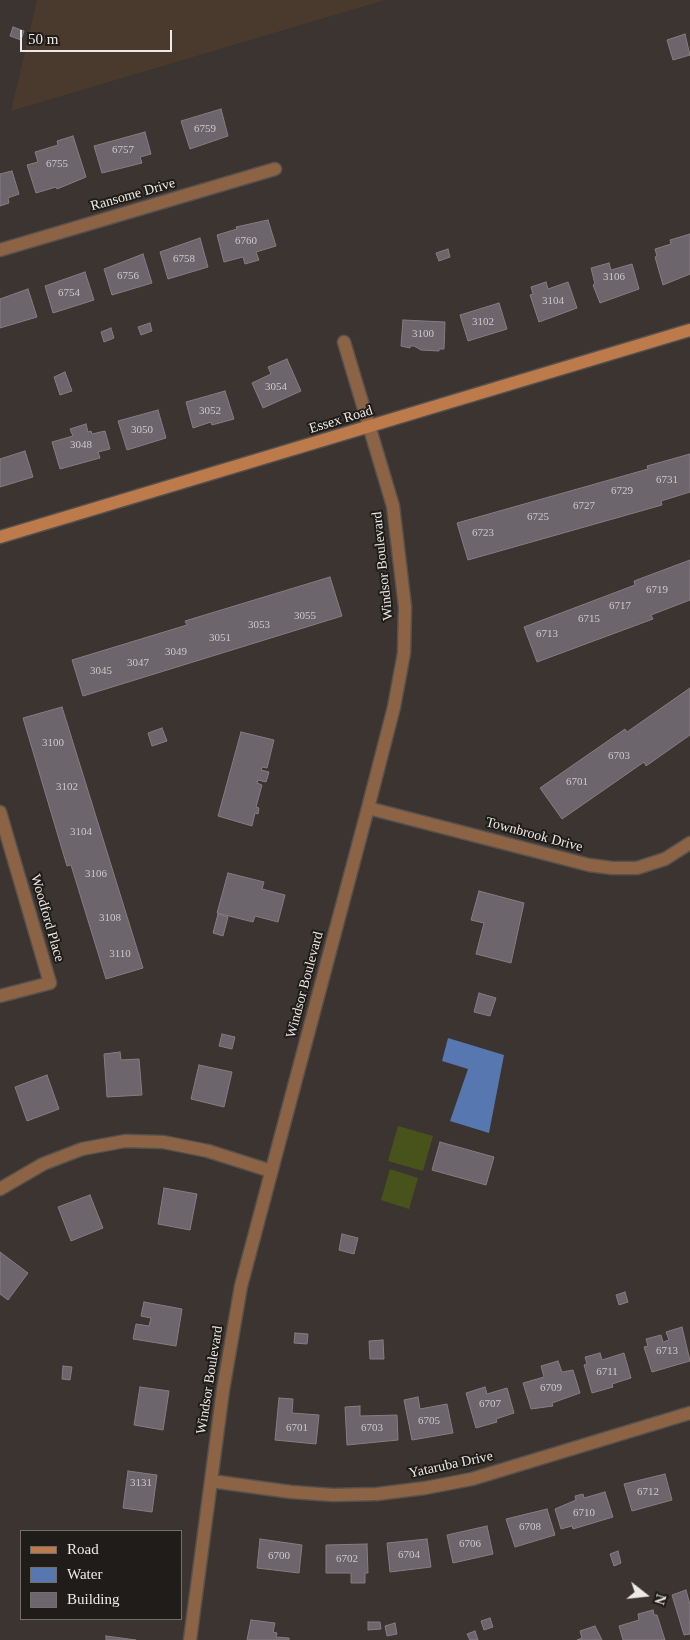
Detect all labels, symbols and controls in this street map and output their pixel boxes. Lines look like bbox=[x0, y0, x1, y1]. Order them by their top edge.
scale bar bbox=[22, 20, 175, 52]
text: 50 m bbox=[28, 31, 58, 47]
house number: 6759 bbox=[194, 122, 216, 136]
house number: 6757 bbox=[112, 143, 134, 157]
house number: 6755 bbox=[46, 157, 68, 171]
street label: Ransome Drive bbox=[89, 175, 177, 215]
house number: 6760 bbox=[235, 234, 257, 248]
house number: 6758 bbox=[173, 252, 195, 266]
house number: 6756 bbox=[117, 269, 139, 283]
house number: 3106 bbox=[603, 270, 625, 284]
house number: 6754 bbox=[58, 286, 80, 300]
house number: 3104 bbox=[542, 294, 564, 308]
house number: 3102 bbox=[472, 315, 494, 329]
house number: 3100 bbox=[412, 327, 434, 341]
house number: 3054 bbox=[265, 380, 287, 394]
street label: Essex Road bbox=[307, 402, 375, 438]
house number: 3052 bbox=[199, 404, 221, 418]
house number: 3050 bbox=[131, 423, 153, 437]
house number: 3048 bbox=[70, 438, 92, 452]
house number: 6731 bbox=[656, 473, 678, 487]
house number: 6729 bbox=[611, 484, 633, 498]
house number: 6727 bbox=[573, 499, 595, 513]
house number: 6725 bbox=[527, 510, 549, 524]
street label: Windsor Boulevard bbox=[369, 511, 397, 621]
house number: 6723 bbox=[472, 526, 494, 540]
house number: 6719 bbox=[646, 583, 668, 597]
house number: 6717 bbox=[609, 599, 631, 613]
house number: 3055 bbox=[294, 609, 316, 623]
house number: 6715 bbox=[578, 612, 600, 626]
house number: 3053 bbox=[248, 618, 270, 632]
house number: 6713 bbox=[536, 627, 558, 641]
house number: 3051 bbox=[209, 631, 231, 645]
house number: 3049 bbox=[165, 645, 187, 659]
house number: 3047 bbox=[127, 656, 149, 670]
house number: 3045 bbox=[90, 664, 112, 678]
house number: 3100 bbox=[42, 736, 64, 750]
house number: 6703 bbox=[608, 749, 630, 763]
house number: 6701 bbox=[566, 775, 588, 789]
house number: 3102 bbox=[56, 780, 78, 794]
street label: Townbrook Drive bbox=[484, 814, 584, 856]
house number: 3104 bbox=[70, 825, 92, 839]
house number: 3106 bbox=[85, 867, 107, 881]
street label: Woodford Place bbox=[26, 872, 68, 964]
house number: 3108 bbox=[99, 911, 121, 925]
street label: Windsor Boulevard bbox=[283, 930, 327, 1040]
house number: 3110 bbox=[109, 947, 131, 961]
street label: Windsor Boulevard bbox=[193, 1325, 227, 1435]
house number: 6713 bbox=[656, 1344, 678, 1358]
house number: 6711 bbox=[596, 1365, 618, 1379]
house number: 6709 bbox=[540, 1381, 562, 1395]
house number: 6707 bbox=[479, 1397, 501, 1411]
house number: 6705 bbox=[418, 1414, 440, 1428]
house number: 6701 bbox=[286, 1421, 308, 1435]
house number: 6703 bbox=[361, 1421, 383, 1435]
street label: Yataruba Drive bbox=[408, 1448, 494, 1482]
house number: 3131 bbox=[130, 1476, 152, 1490]
house number: 6712 bbox=[637, 1485, 659, 1499]
house number: 6710 bbox=[573, 1506, 595, 1520]
house number: 6708 bbox=[519, 1520, 541, 1534]
legend bbox=[20, 1530, 182, 1620]
house number: 6706 bbox=[459, 1537, 481, 1551]
text: Road bbox=[67, 1541, 99, 1557]
house number: 6704 bbox=[398, 1548, 420, 1562]
house number: 6700 bbox=[268, 1549, 290, 1563]
house number: 6702 bbox=[336, 1552, 358, 1566]
text: Water bbox=[67, 1566, 102, 1582]
north arrow bbox=[620, 1570, 670, 1620]
text: Building bbox=[67, 1591, 120, 1607]
text: N bbox=[651, 1592, 669, 1606]

